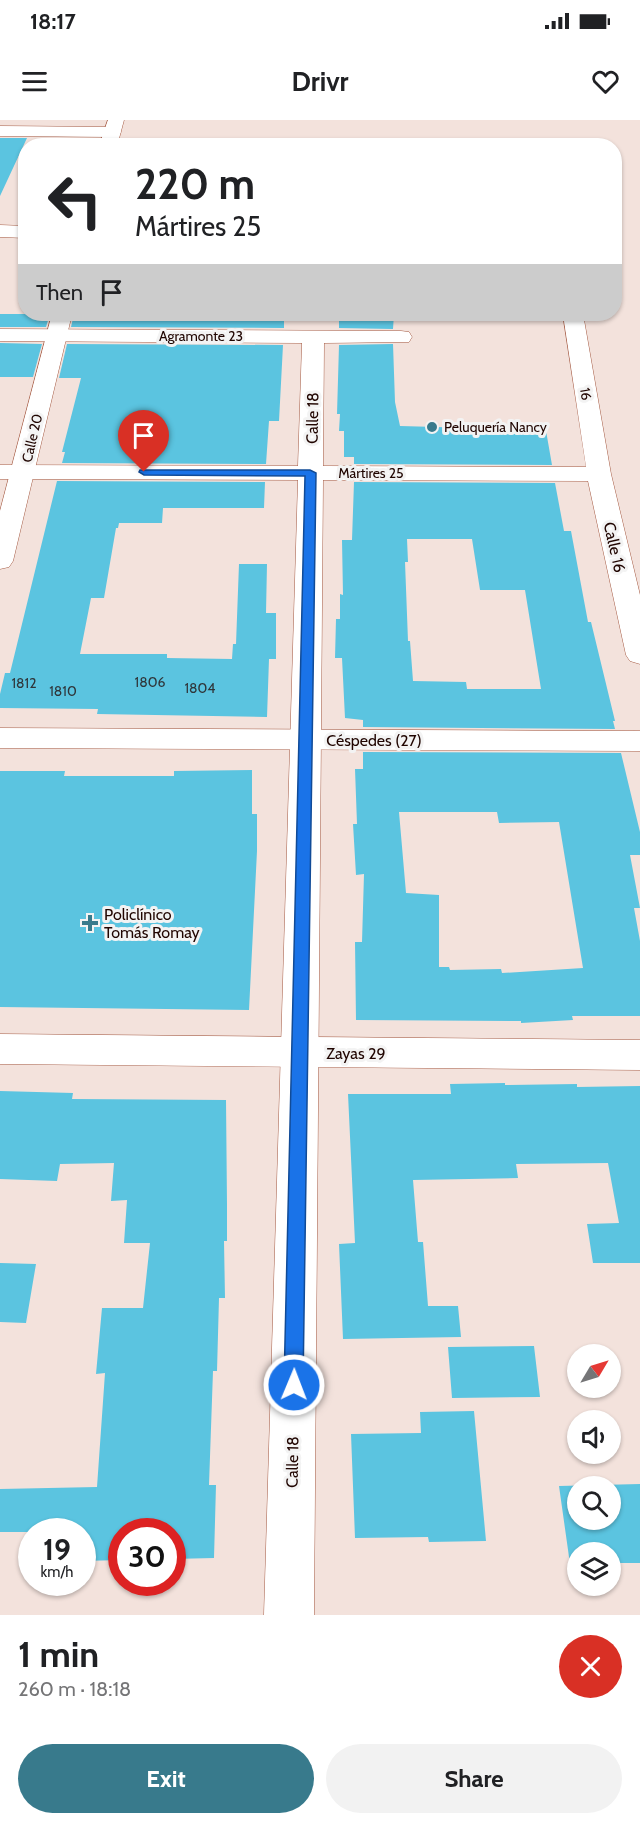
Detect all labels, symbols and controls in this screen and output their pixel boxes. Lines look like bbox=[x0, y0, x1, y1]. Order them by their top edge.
text: 18:17 bbox=[30, 8, 76, 35]
icon: menu bbox=[18, 65, 51, 98]
text: Drivr bbox=[292, 65, 348, 98]
icon: heart bbox=[589, 65, 622, 98]
text: 220 m bbox=[135, 158, 255, 210]
icon: left bbox=[36, 162, 114, 240]
text: Mártires 25 bbox=[135, 210, 261, 243]
icon: arrive bbox=[95, 276, 128, 309]
text: Then bbox=[36, 279, 83, 306]
street label: Agramonte 23 bbox=[159, 327, 243, 345]
street label: 16 bbox=[576, 386, 596, 402]
street label: Calle 18 bbox=[303, 392, 322, 444]
pin bbox=[118, 410, 169, 472]
street label: Calle 20 bbox=[18, 412, 46, 464]
place label: Peluquería Nancy bbox=[444, 418, 547, 436]
icon: arrive bbox=[127, 419, 160, 452]
marker: Peluquería Nancy bbox=[425, 420, 439, 434]
street label: Mártires 25 bbox=[338, 464, 404, 482]
street label: Calle 16 bbox=[600, 520, 630, 574]
house number: 1806 bbox=[135, 673, 165, 691]
house number: 1812 bbox=[12, 674, 36, 692]
house number: 1804 bbox=[185, 679, 215, 697]
house number: 1810 bbox=[49, 682, 77, 700]
street label: Céspedes (27) bbox=[326, 731, 422, 750]
place label: Policlínico Tomás Romay bbox=[104, 905, 200, 942]
marker: Policlínico Tomás Romay bbox=[81, 914, 99, 932]
street label: Zayas 29 bbox=[326, 1044, 386, 1063]
north arrow bbox=[567, 1344, 621, 1398]
map controls bbox=[567, 1344, 621, 1596]
position arrow bbox=[262, 1353, 326, 1417]
button: sound bbox=[567, 1410, 621, 1464]
street label: Calle 18 bbox=[283, 1436, 302, 1488]
button: search bbox=[567, 1476, 621, 1530]
speed limit sign: 30 bbox=[108, 1518, 186, 1596]
text: 19 bbox=[43, 1531, 71, 1568]
button: layers bbox=[567, 1542, 621, 1596]
text: km/h bbox=[41, 1563, 73, 1581]
text: 1 min bbox=[18, 1632, 99, 1676]
button: close bbox=[559, 1635, 622, 1698]
text: 260 m · 18:18 bbox=[18, 1677, 131, 1701]
button: Exit bbox=[18, 1744, 314, 1813]
button: Share bbox=[326, 1744, 622, 1813]

